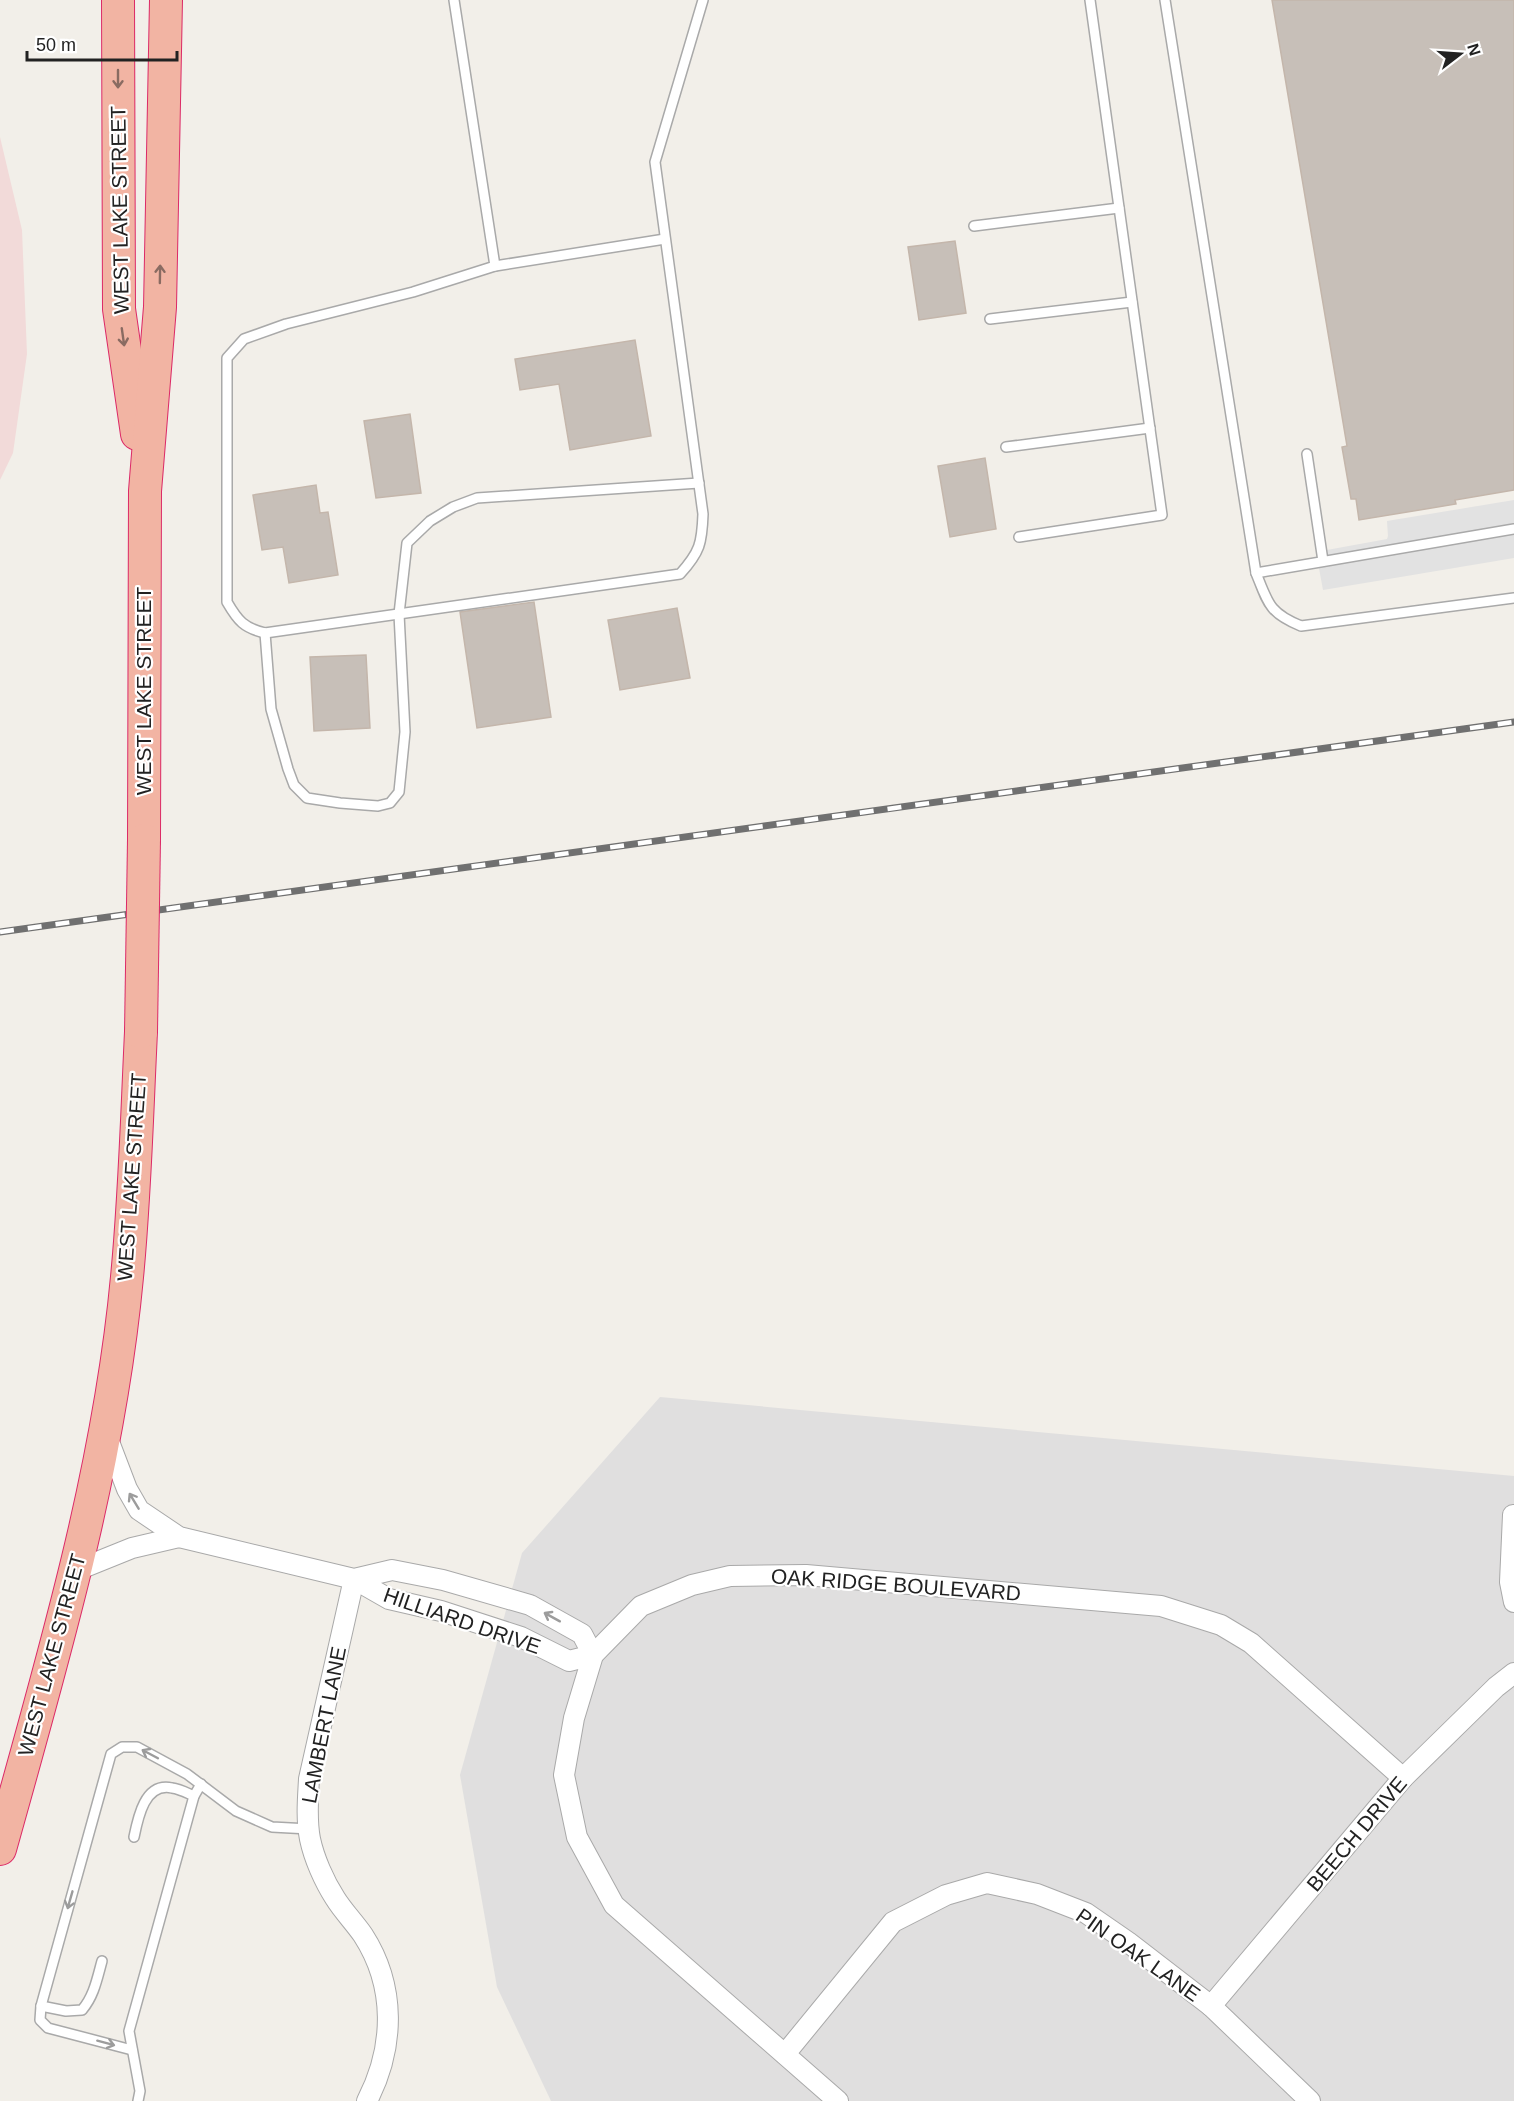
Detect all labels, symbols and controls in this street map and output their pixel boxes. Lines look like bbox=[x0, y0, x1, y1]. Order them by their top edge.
scale bar bbox=[27, 24, 177, 62]
north arrow bbox=[1430, 24, 1490, 84]
text: 50 m bbox=[36, 35, 76, 55]
text: N bbox=[1464, 42, 1484, 58]
one-way arrow bbox=[112, 69, 124, 89]
street label: WEST LAKE STREET bbox=[106, 105, 133, 314]
one-way arrow bbox=[155, 265, 166, 285]
one-way arrow bbox=[117, 327, 128, 347]
street label: WEST LAKE STREET bbox=[132, 587, 155, 795]
street label: WEST LAKE STREET bbox=[113, 1072, 150, 1282]
one-way arrow bbox=[128, 1493, 140, 1510]
street label: WEST LAKE STREET bbox=[13, 1551, 90, 1759]
street label: OAK RIDGE BOULEVARD bbox=[770, 1564, 1022, 1605]
street label: HILLIARD DRIVE bbox=[381, 1583, 544, 1658]
one-way arrow bbox=[543, 1611, 561, 1622]
street label: LAMBERT LANE bbox=[297, 1645, 350, 1805]
one-way arrow bbox=[142, 1748, 160, 1759]
street label: BEECH DRIVE bbox=[1302, 1772, 1411, 1896]
one-way arrow bbox=[64, 1891, 76, 1910]
street label: PIN OAK LANE bbox=[1072, 1903, 1205, 2006]
one-way arrow bbox=[96, 2038, 115, 2050]

